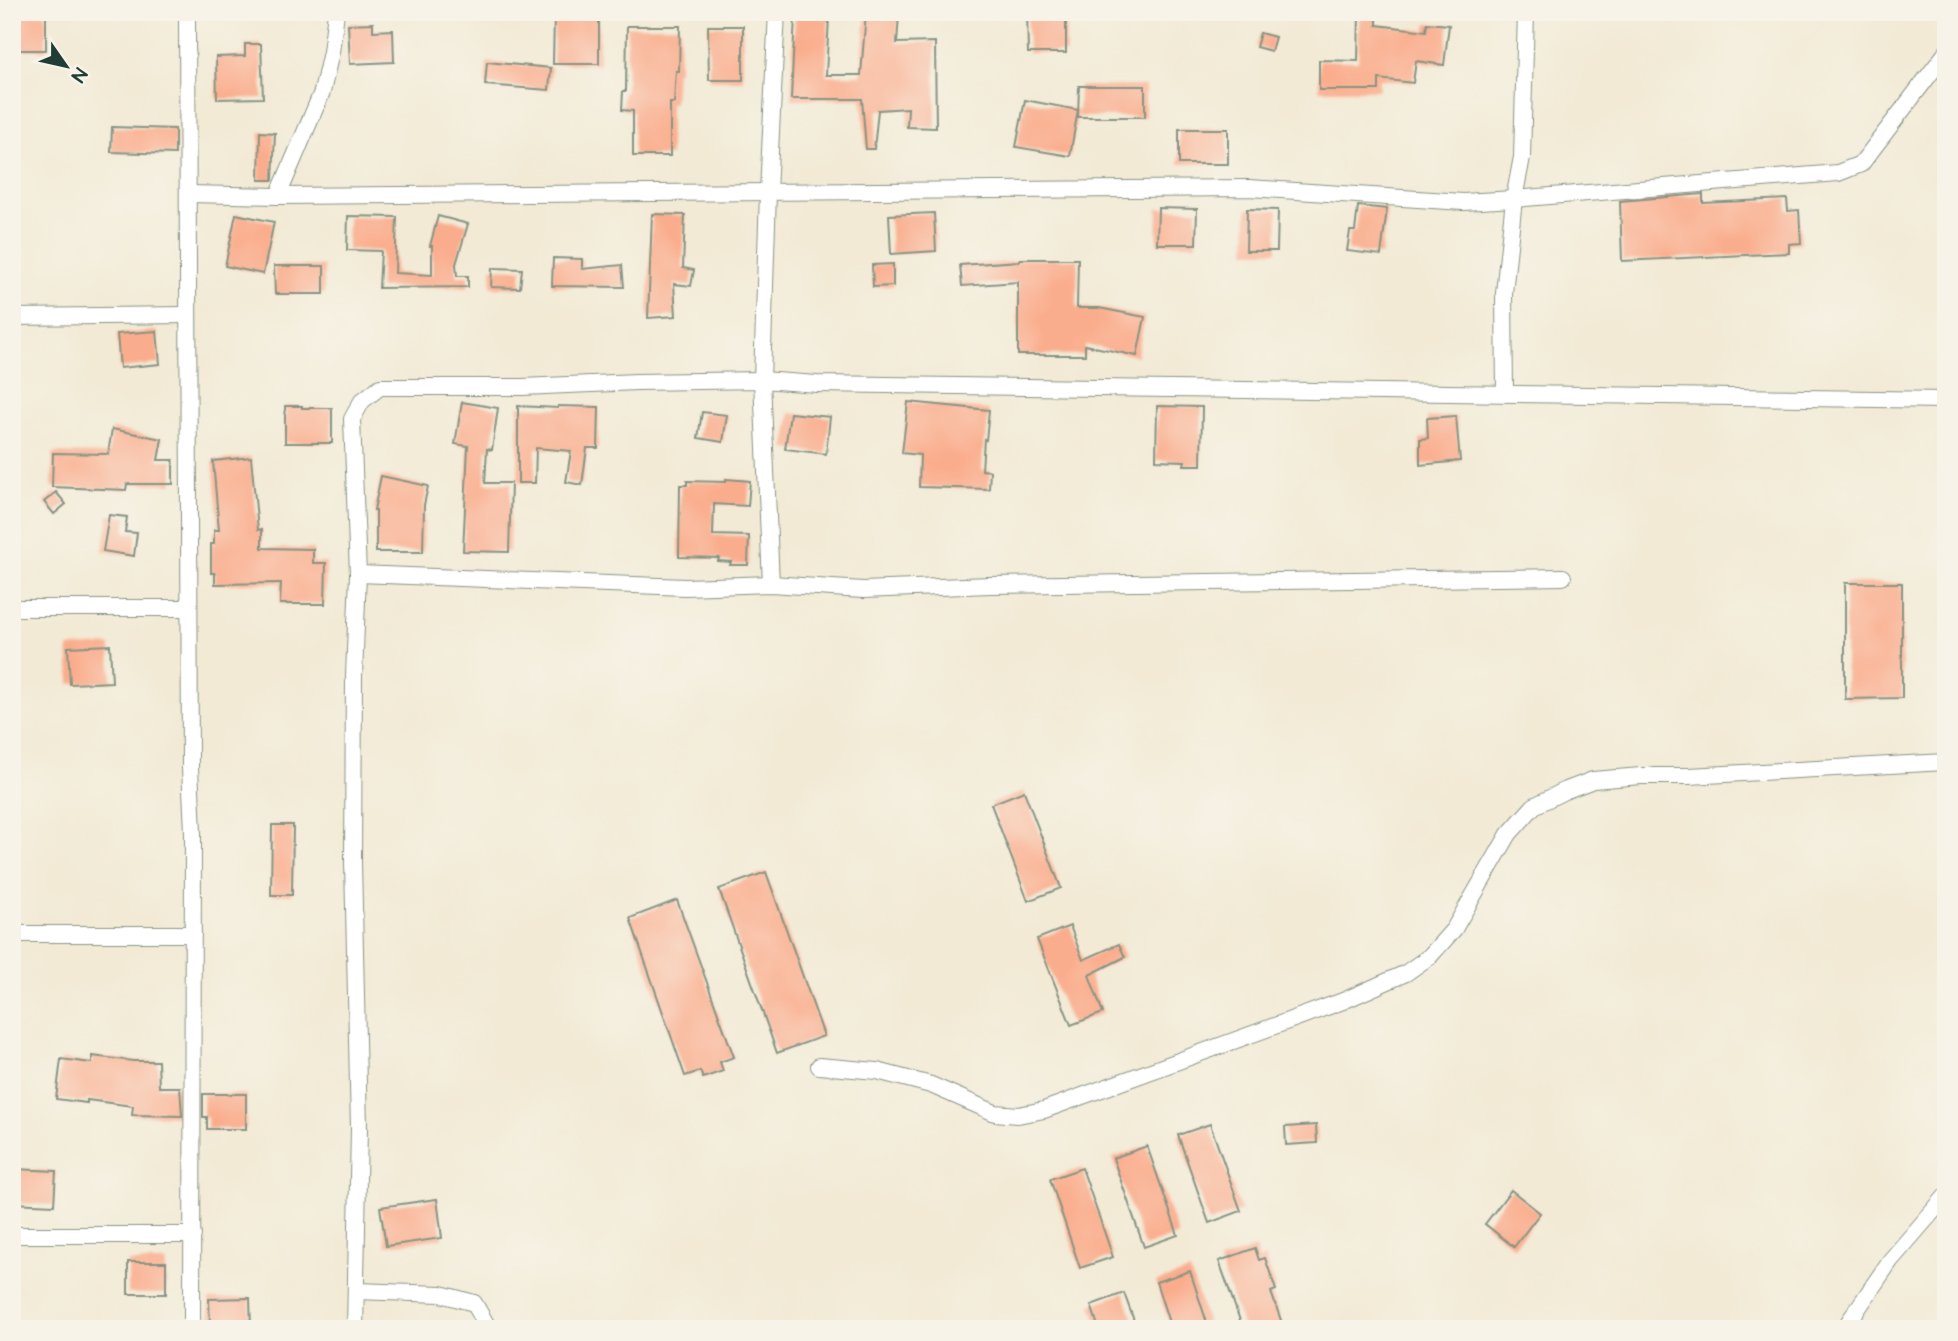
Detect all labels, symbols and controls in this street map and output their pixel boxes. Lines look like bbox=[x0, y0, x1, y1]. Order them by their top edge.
north arrow bbox=[32, 32, 102, 102]
text: N bbox=[64, 62, 93, 87]

